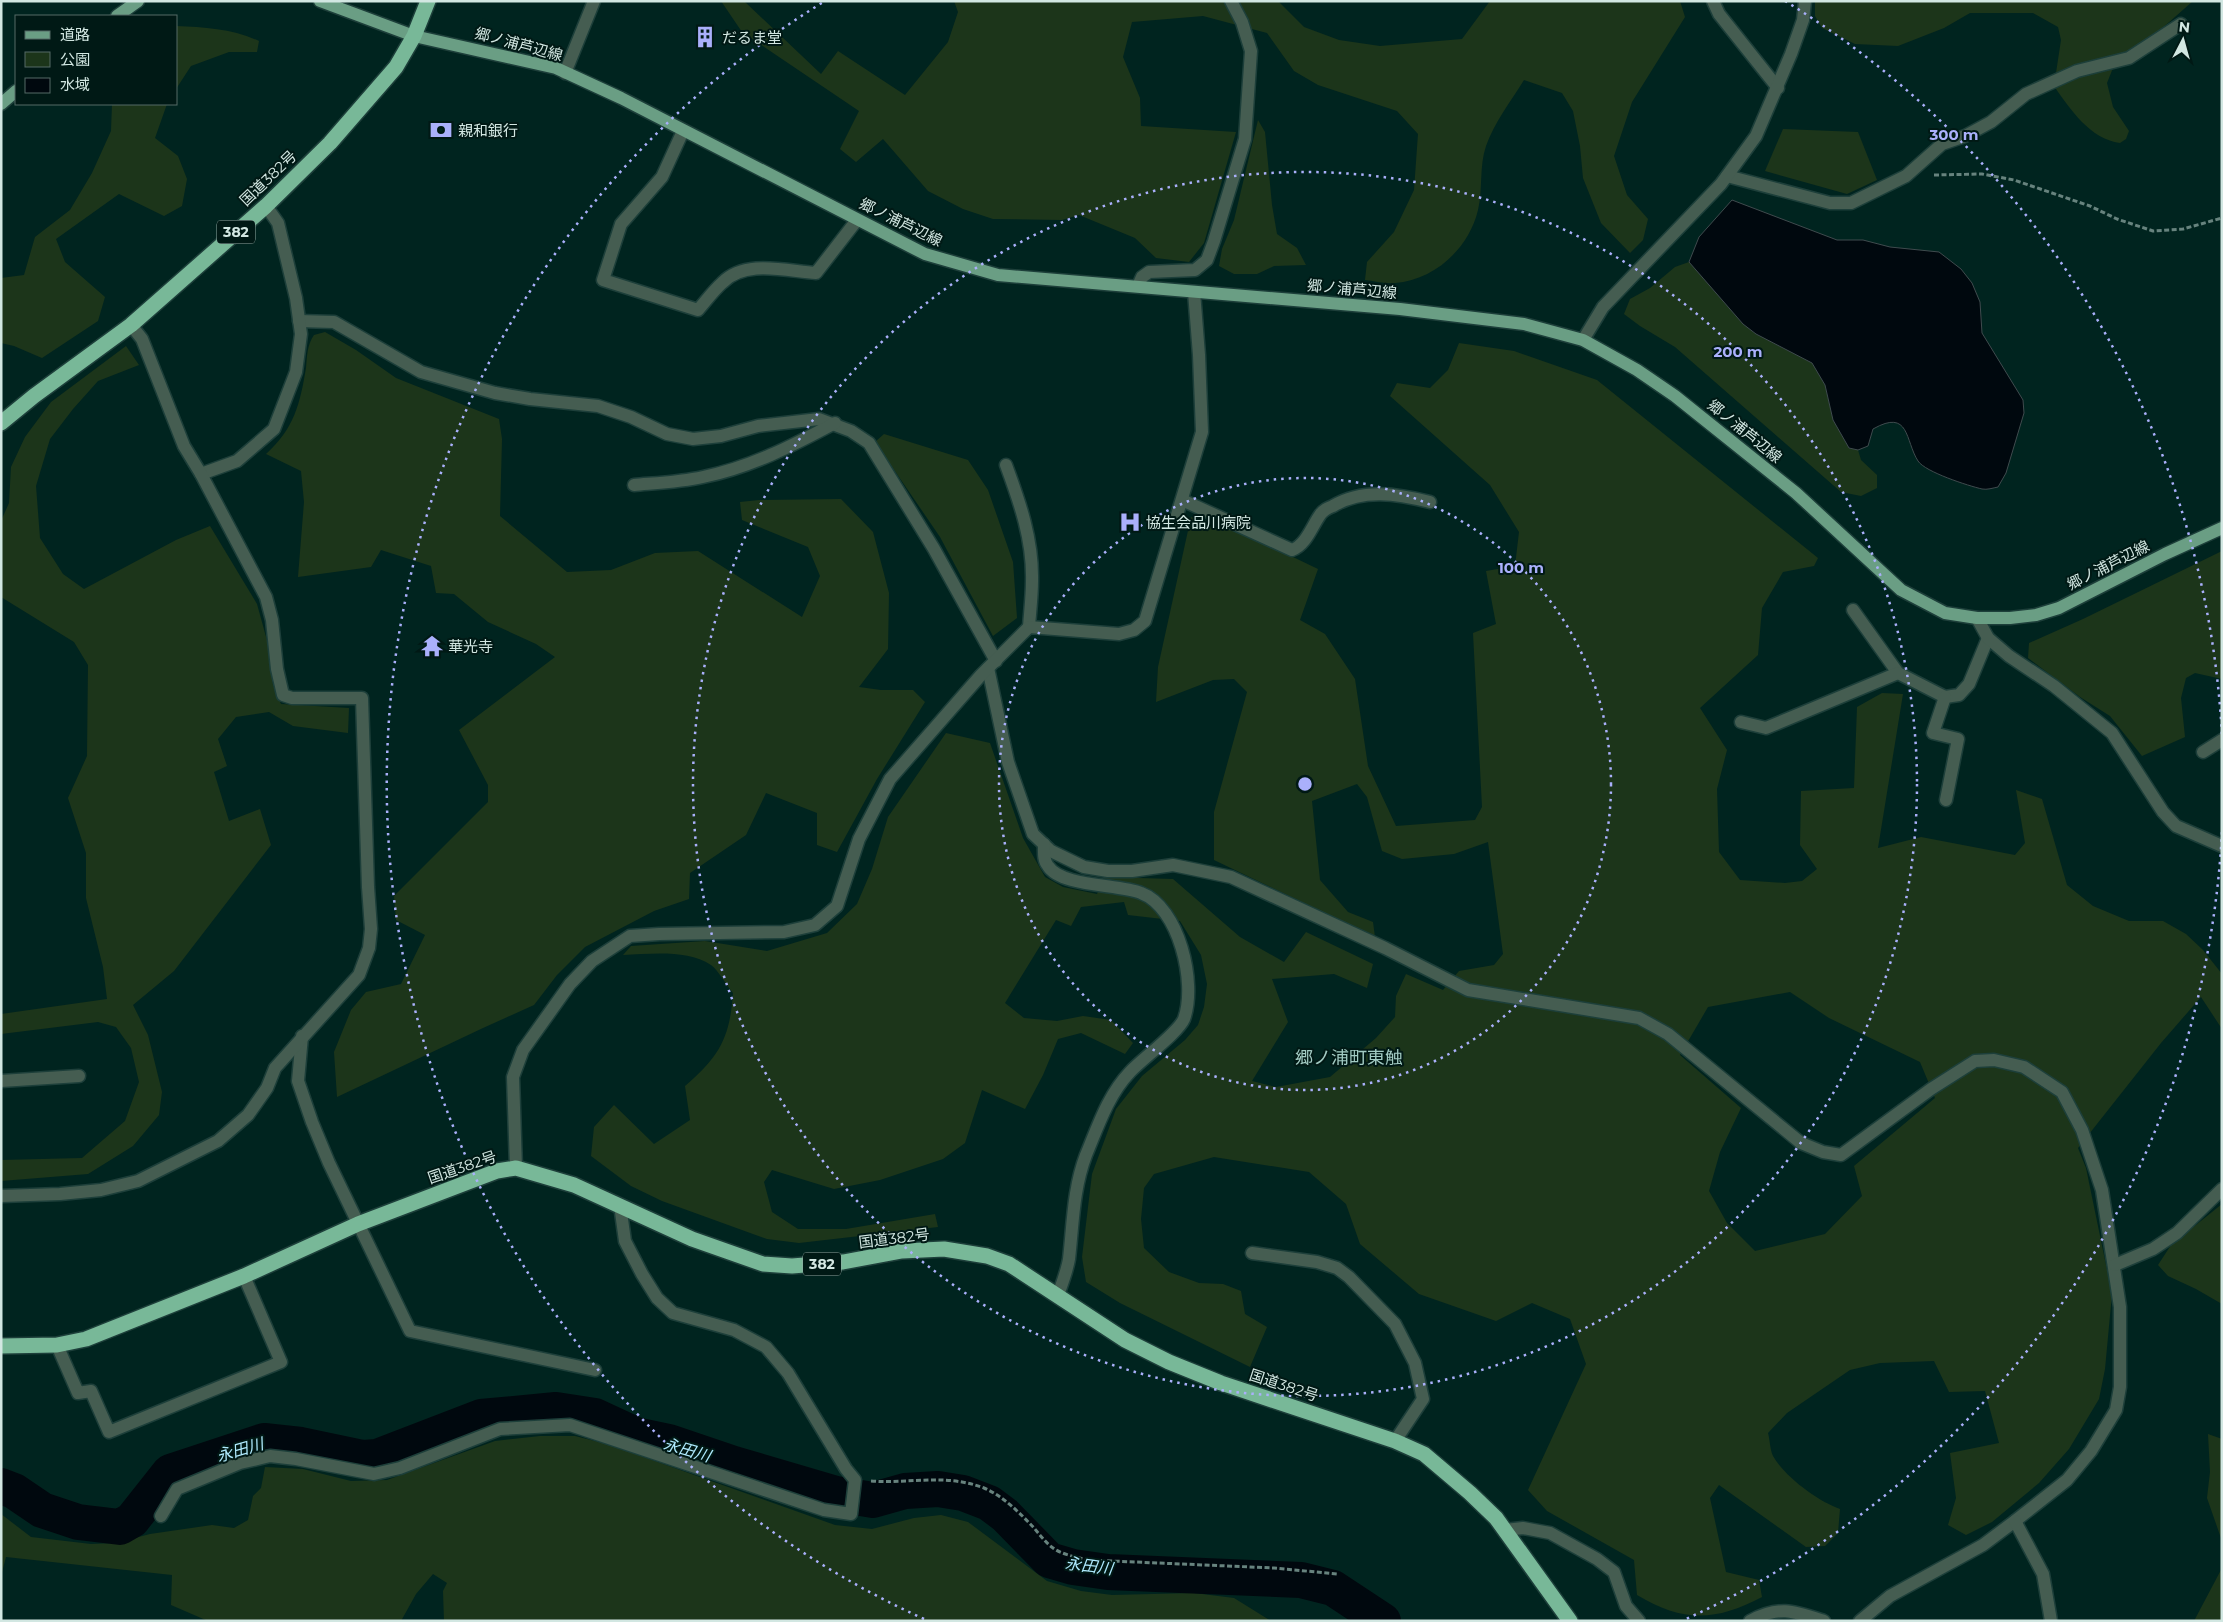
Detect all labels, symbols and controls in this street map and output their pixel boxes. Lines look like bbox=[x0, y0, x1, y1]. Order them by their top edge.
legend bbox=[15, 15, 178, 105]
north arrow bbox=[2158, 15, 2208, 65]
text: N bbox=[2178, 18, 2191, 37]
street label: 郷ノ浦芦辺線 bbox=[473, 23, 565, 65]
building icon: だるま堂 bbox=[692, 24, 718, 50]
text: 道路 bbox=[60, 25, 90, 44]
place label: だるま堂 bbox=[722, 28, 782, 47]
text: 公園 bbox=[60, 50, 90, 69]
text: 水域 bbox=[60, 75, 90, 94]
bank icon: 親和銀行 bbox=[428, 117, 454, 143]
place label: 親和銀行 bbox=[458, 121, 518, 140]
text: 300 m bbox=[1928, 125, 1979, 144]
street label: 国道382号 bbox=[236, 146, 300, 210]
street label: 郷ノ浦芦辺線 bbox=[856, 194, 946, 250]
road number: 382 bbox=[217, 220, 255, 243]
street label: 郷ノ浦芦辺線 bbox=[1306, 276, 1398, 302]
text: 200 m bbox=[1713, 342, 1763, 361]
street label: 郷ノ浦芦辺線 bbox=[1704, 395, 1786, 467]
hospital icon: 協生会品川病院 bbox=[1117, 509, 1143, 535]
place label: 協生会品川病院 bbox=[1146, 513, 1251, 532]
street label: 郷ノ浦芦辺線 bbox=[2064, 536, 2152, 594]
text: 100 m bbox=[1498, 558, 1544, 577]
temple icon: 華光寺 bbox=[419, 633, 445, 659]
place label: 華光寺 bbox=[448, 637, 493, 656]
centre of rings bbox=[1296, 775, 1314, 793]
district label: 郷ノ浦町東触 bbox=[1295, 1047, 1403, 1069]
street label: 国道382号 bbox=[425, 1146, 499, 1188]
street label: 国道382号 bbox=[857, 1224, 931, 1252]
road number: 382 bbox=[803, 1252, 841, 1276]
street label: 国道382号 bbox=[1247, 1365, 1321, 1405]
water label: 永田川 bbox=[214, 1434, 268, 1466]
water label: 永田川 bbox=[661, 1434, 715, 1466]
water label: 永田川 bbox=[1064, 1554, 1116, 1579]

